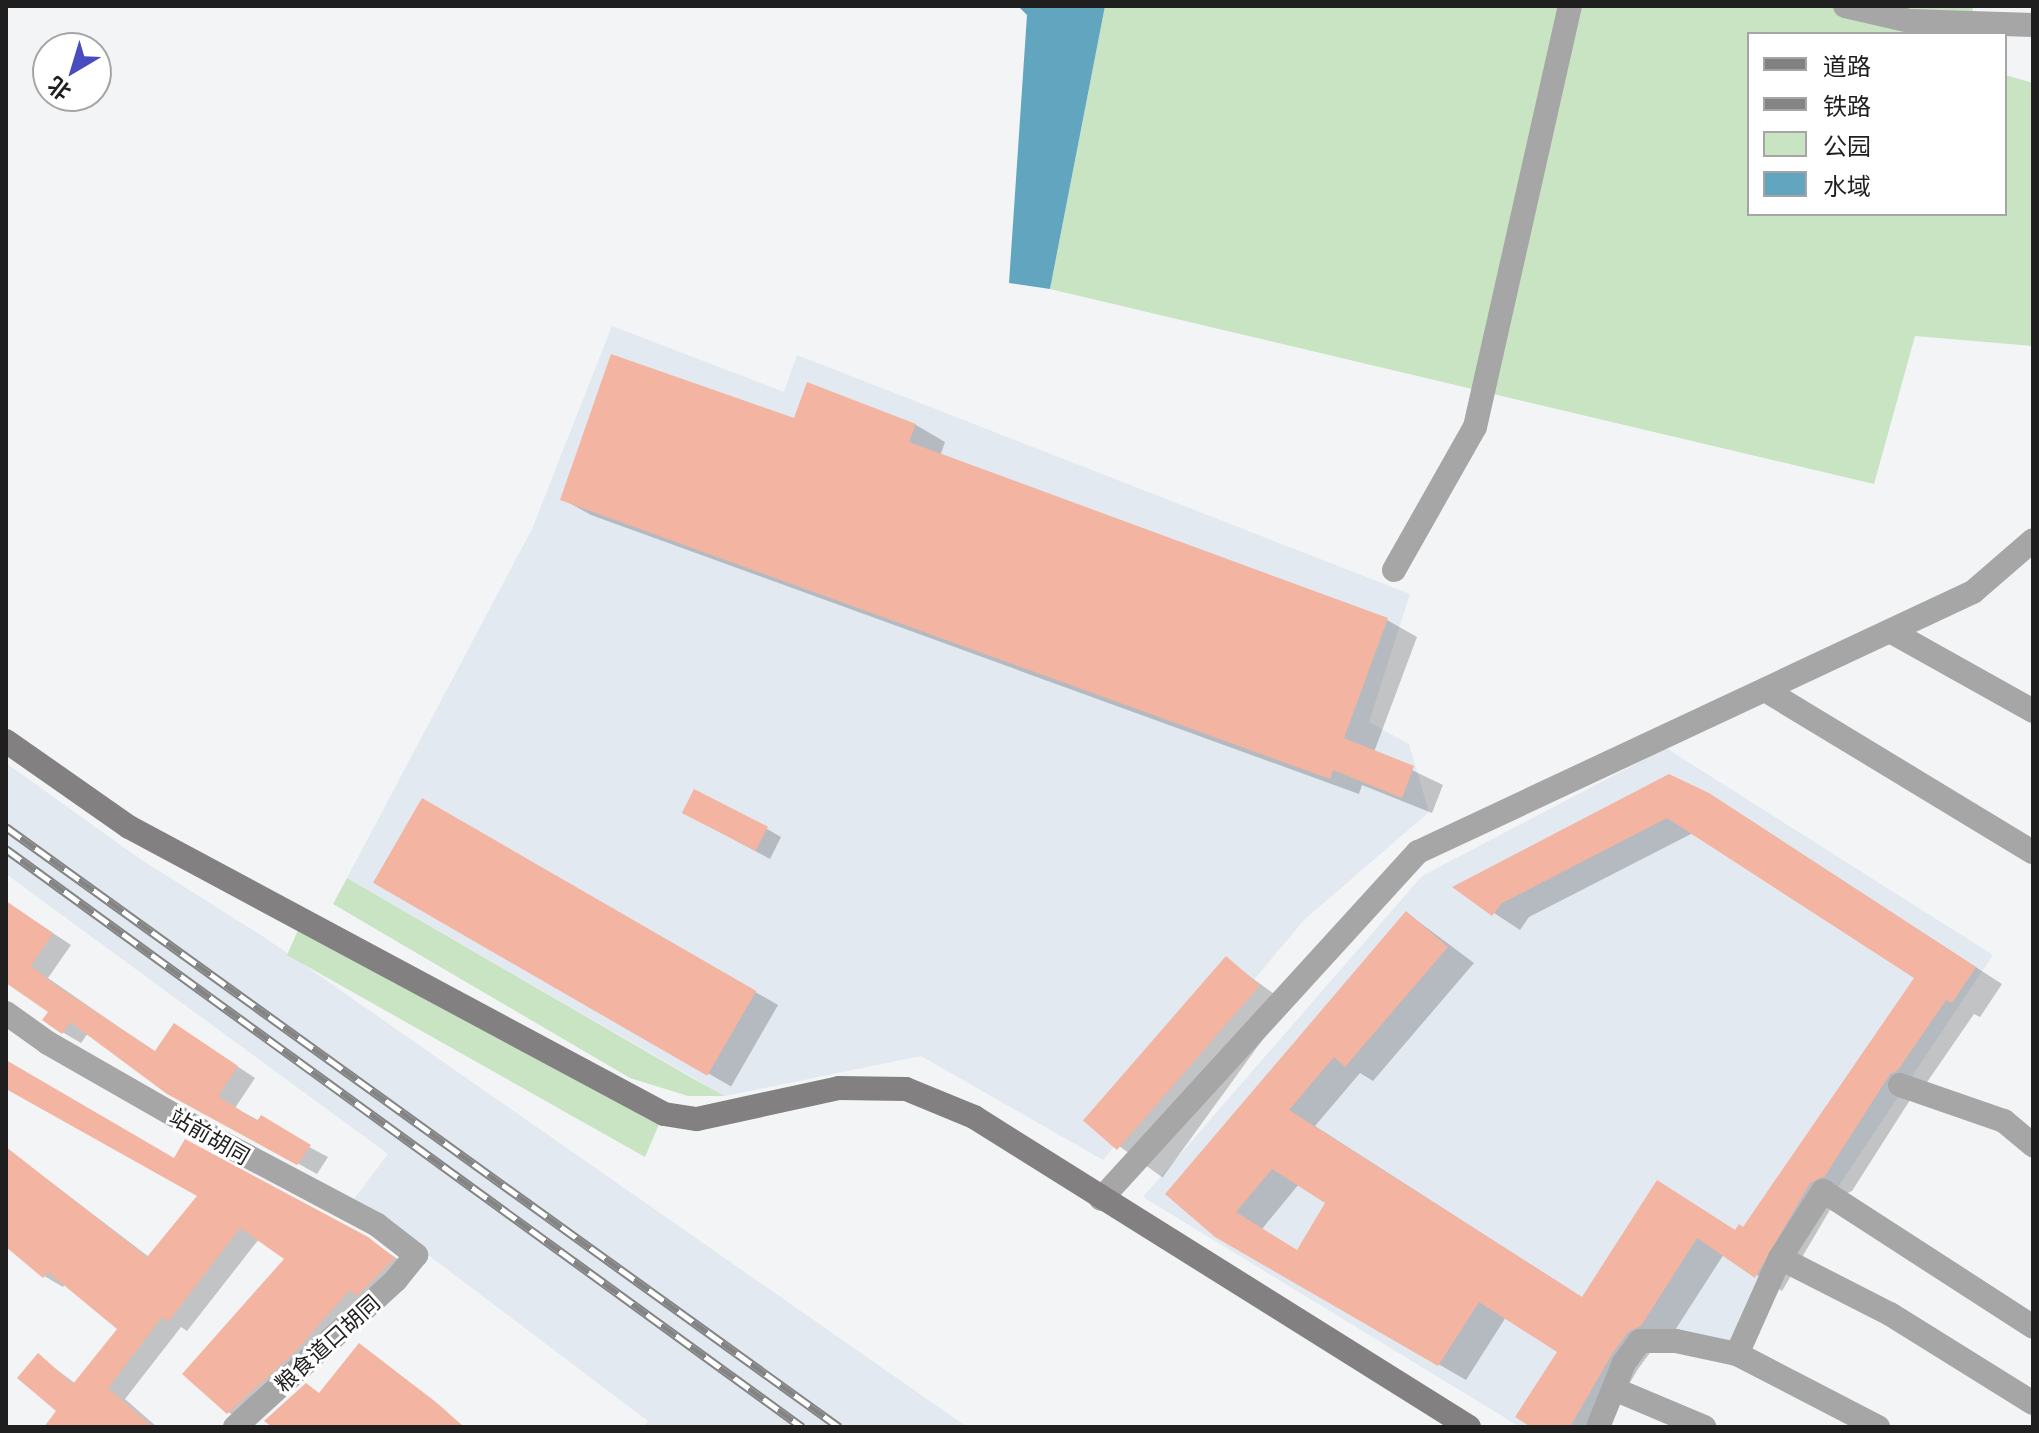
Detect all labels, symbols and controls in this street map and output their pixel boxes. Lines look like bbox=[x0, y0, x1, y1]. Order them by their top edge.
north arrow bbox=[32, 32, 112, 112]
legend bbox=[1747, 32, 2007, 216]
text: 道路 bbox=[1823, 51, 1871, 80]
text: 北 bbox=[42, 72, 75, 106]
text: 铁路 bbox=[1823, 91, 1871, 120]
text: 公园 bbox=[1823, 131, 1871, 160]
text: 水域 bbox=[1823, 171, 1871, 200]
street label: 站前胡同 bbox=[165, 1103, 255, 1169]
street label: 粮食道口胡同 bbox=[269, 1289, 385, 1397]

